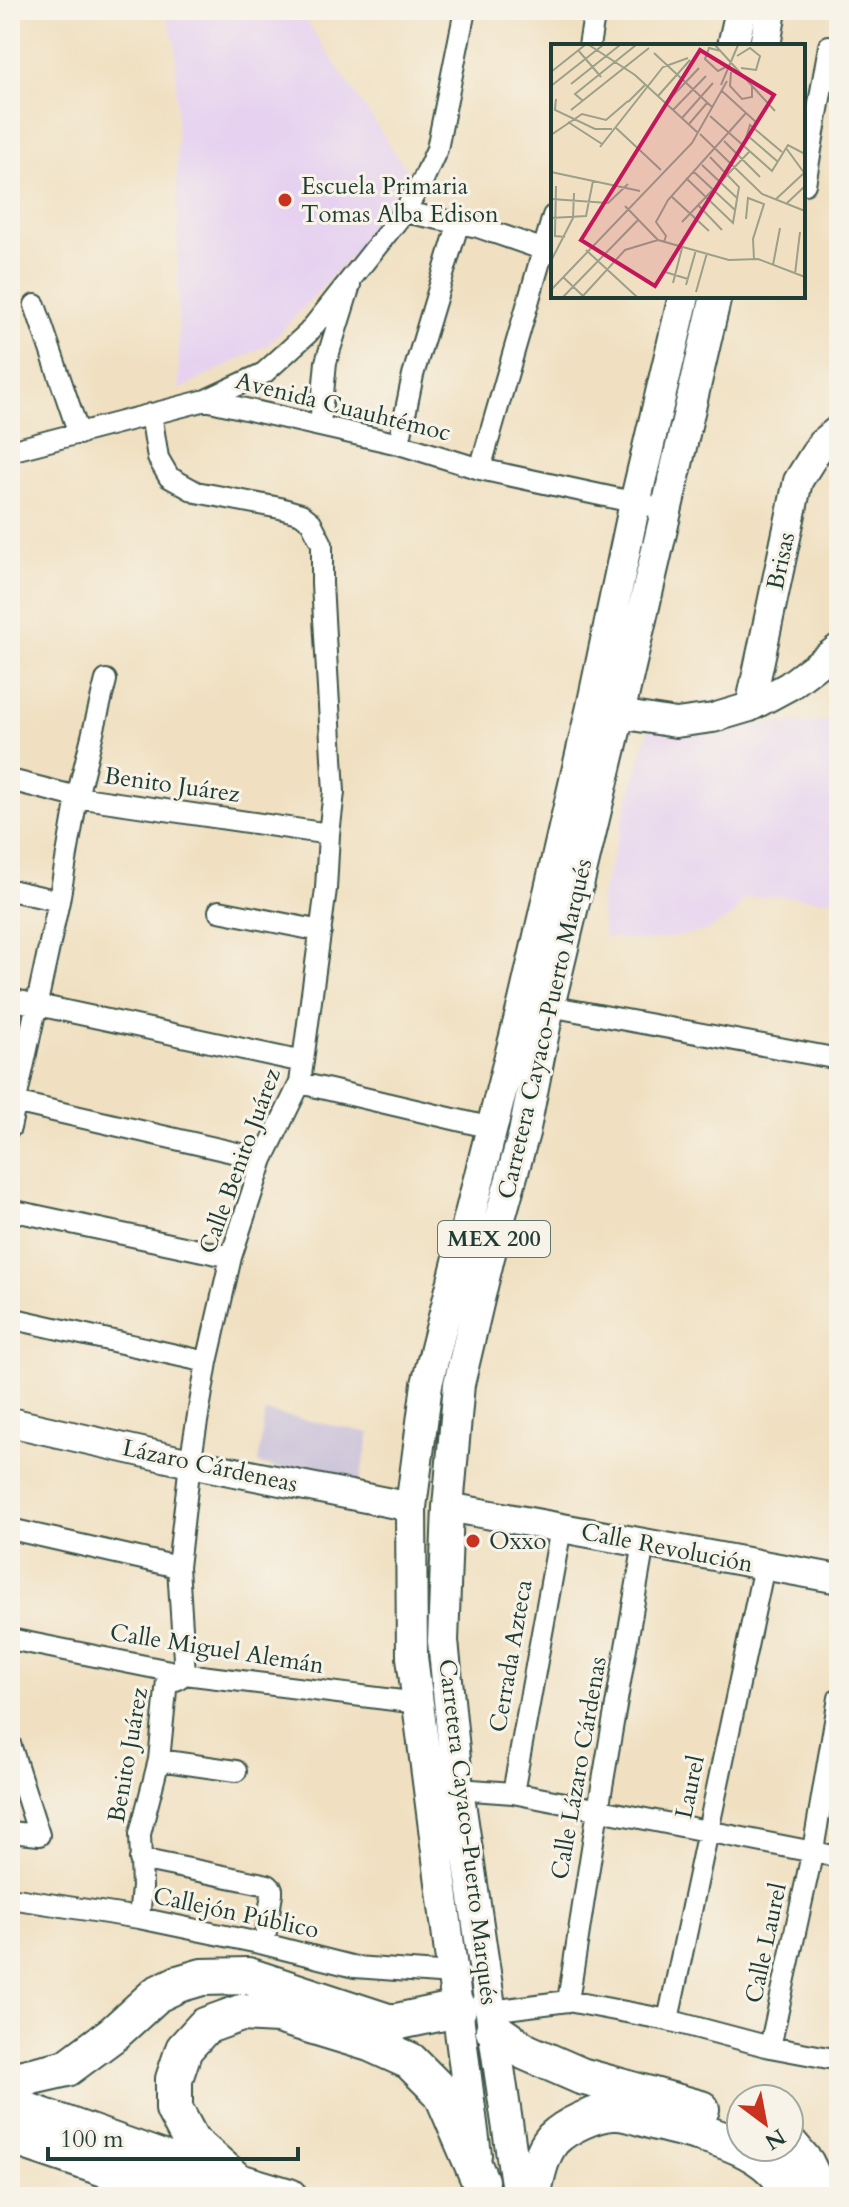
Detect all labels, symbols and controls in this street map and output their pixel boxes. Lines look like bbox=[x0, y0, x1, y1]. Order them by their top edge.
inset map bbox=[551, 44, 805, 298]
place label: Escuela Primaria Tomas Alba Edison bbox=[301, 170, 499, 231]
marker: Escuela Primaria Tomas Alba Edison bbox=[276, 191, 294, 209]
street label: Avenida Cuauhtémoc bbox=[232, 364, 454, 450]
street label: Brisas bbox=[759, 529, 803, 593]
street label: Benito Juárez bbox=[102, 759, 242, 811]
street label: Carretera Cayaco-Puerto Marqués bbox=[490, 856, 600, 1202]
street label: Calle Benito Juárez bbox=[191, 1064, 289, 1258]
road number: MEX 200 bbox=[438, 1221, 550, 1257]
street label: Lázaro Cárdeneas bbox=[119, 1431, 301, 1501]
street label: Calle Revolución bbox=[578, 1515, 756, 1581]
place label: Oxxo bbox=[489, 1525, 547, 1558]
marker: Oxxo bbox=[464, 1532, 482, 1550]
street label: Cerrada Azteca bbox=[481, 1577, 541, 1735]
street label: Calle Miguel Alemán bbox=[108, 1616, 327, 1682]
street label: Calle Lázaro Cárdenas bbox=[543, 1654, 615, 1882]
street label: Carretera Cayaco-Puerto Marqués bbox=[430, 1657, 506, 2007]
street label: Benito Juárez bbox=[100, 1685, 156, 1825]
street label: Laurel bbox=[667, 1752, 713, 1822]
street label: Callejón Público bbox=[150, 1879, 322, 1947]
street label: Calle Laurel bbox=[737, 1880, 795, 2006]
north arrow bbox=[725, 2083, 805, 2163]
scale bar bbox=[48, 2111, 298, 2161]
text: N bbox=[759, 2121, 791, 2157]
text: 100 m bbox=[60, 2123, 124, 2156]

